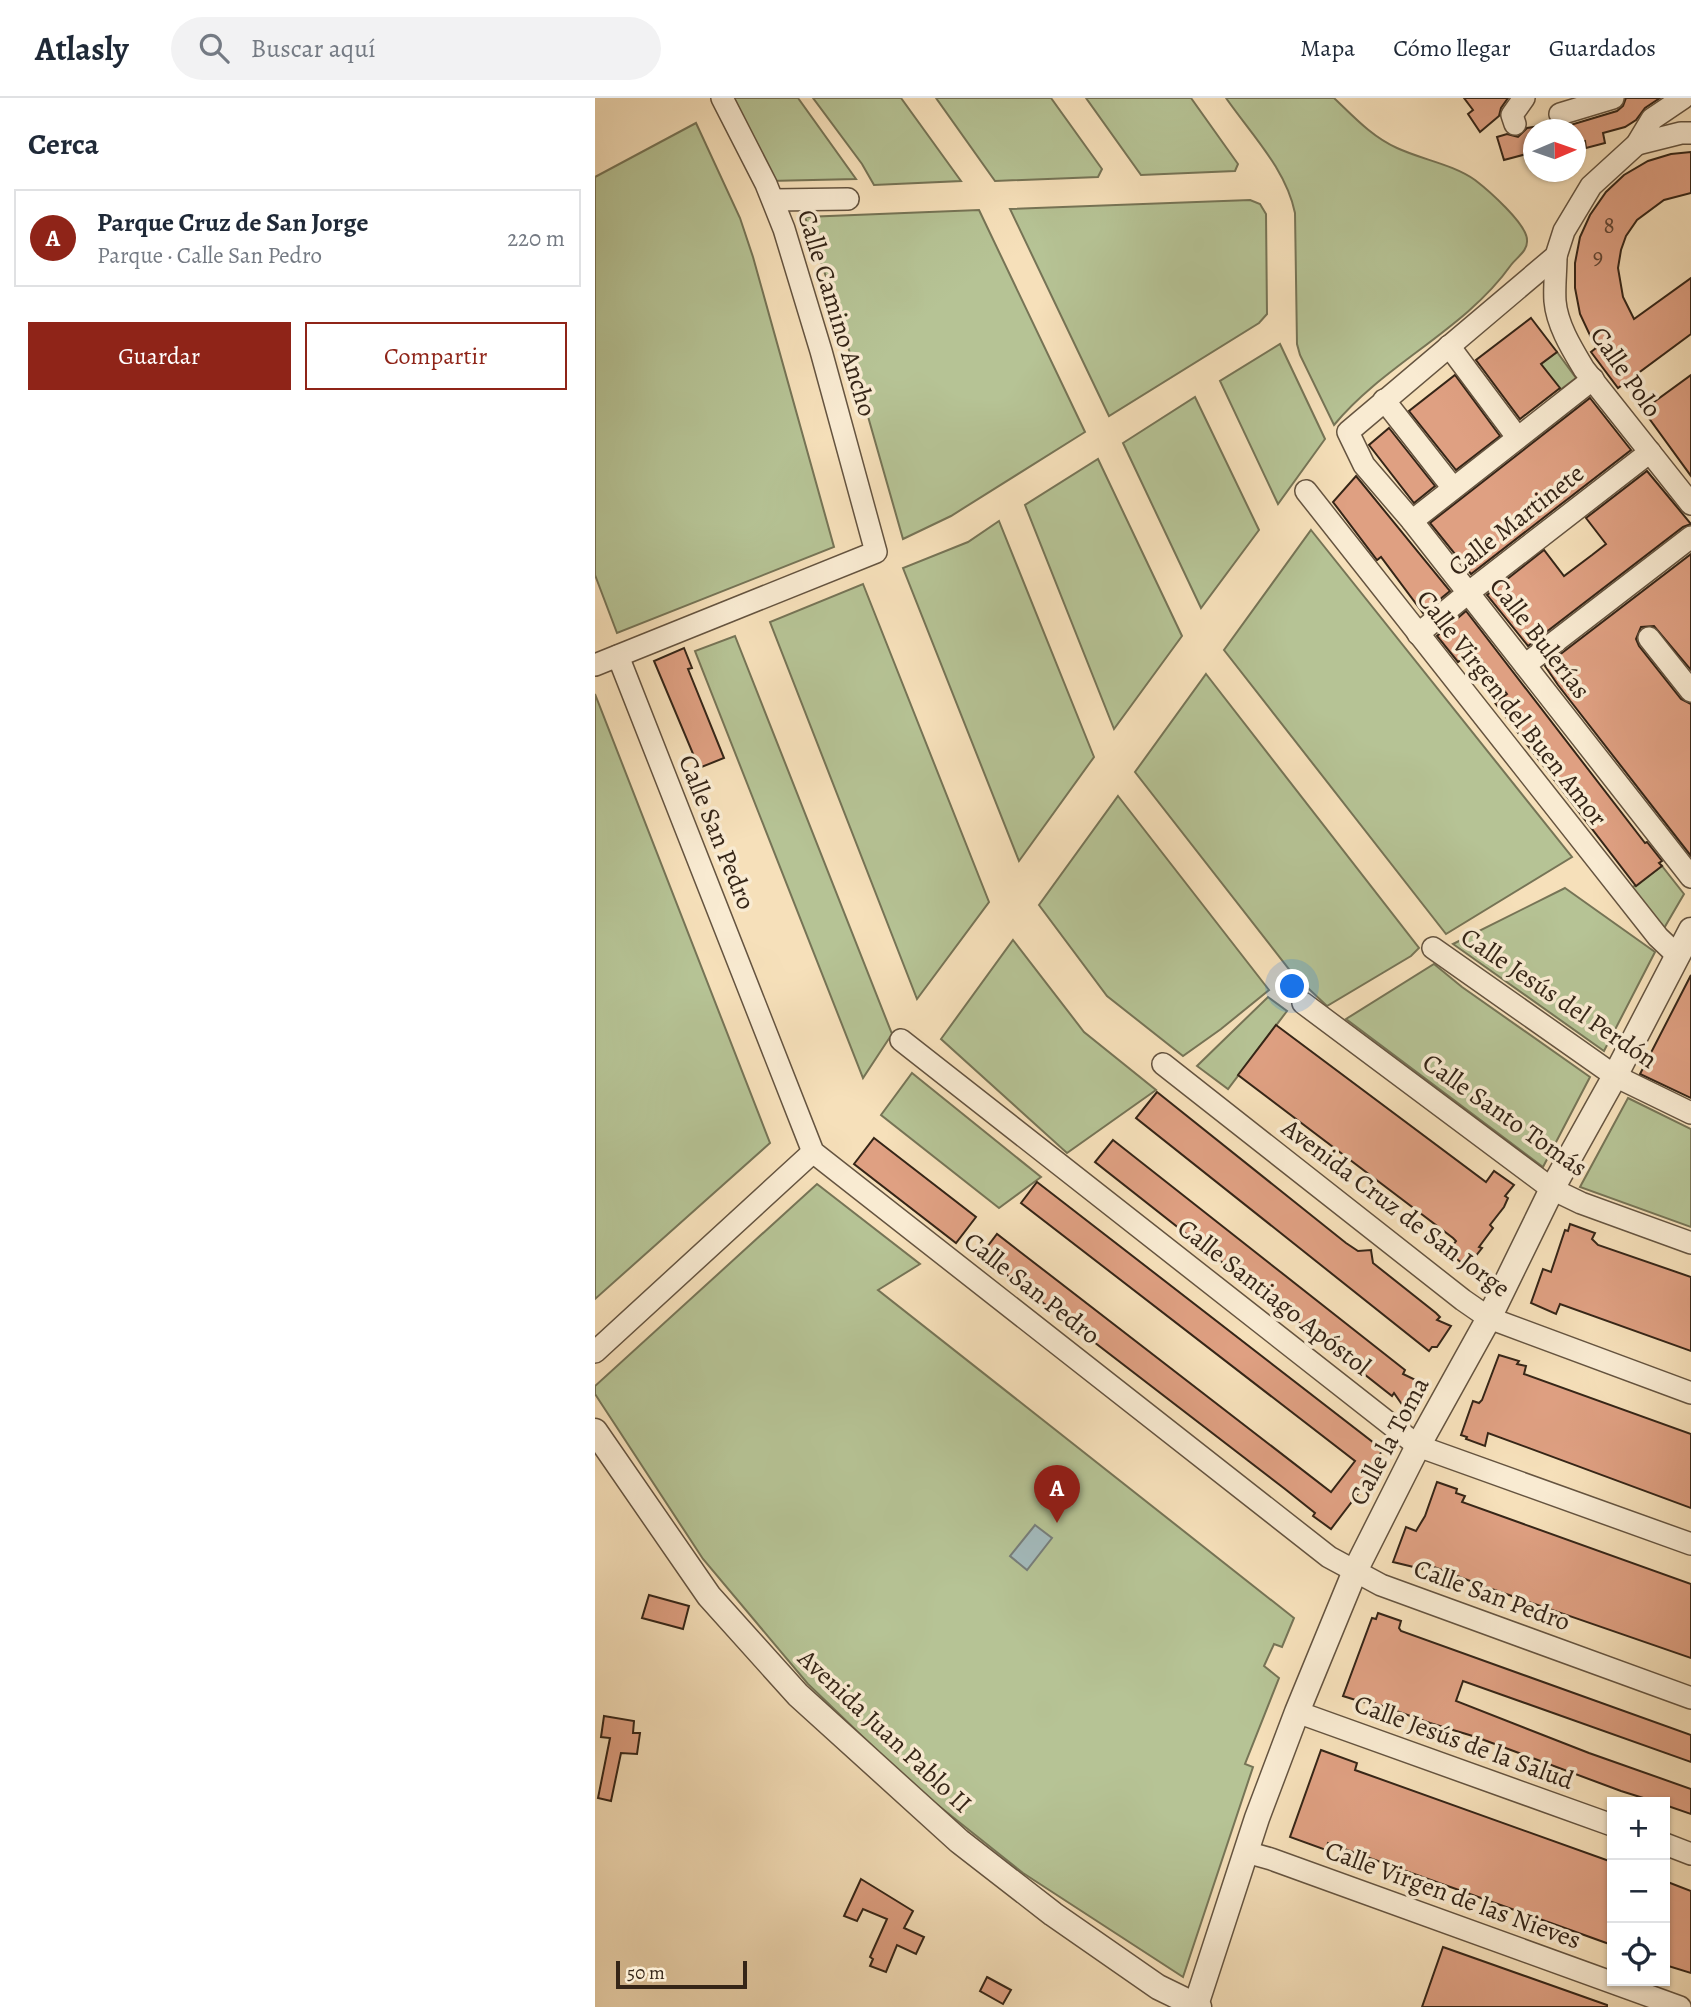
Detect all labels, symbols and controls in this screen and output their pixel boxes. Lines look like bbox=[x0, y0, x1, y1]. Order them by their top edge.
search box bbox=[171, 17, 661, 80]
text: Atlasly bbox=[35, 26, 129, 71]
icon: search bbox=[195, 29, 233, 67]
text: Buscar aquí bbox=[251, 31, 376, 66]
text: Mapa bbox=[1300, 32, 1355, 64]
text: Cómo llegar bbox=[1393, 32, 1511, 64]
text: Guardados bbox=[1549, 32, 1656, 64]
north arrow bbox=[1523, 119, 1586, 182]
text: Cerca bbox=[28, 124, 99, 164]
text: Parque Cruz de San Jorge bbox=[97, 205, 368, 240]
street label: Calle Camino Ancho bbox=[789, 205, 885, 421]
house number: 8 bbox=[1603, 210, 1615, 241]
text: A bbox=[46, 223, 60, 254]
text: 220 m bbox=[507, 223, 565, 254]
text: Parque · Calle San Pedro bbox=[97, 240, 322, 271]
house number: 9 bbox=[1593, 241, 1603, 272]
street label: Calle Polo bbox=[1582, 320, 1670, 424]
button: Guardar bbox=[28, 322, 291, 390]
button: Compartir bbox=[305, 322, 567, 390]
street label: Calle Martinete bbox=[1441, 456, 1591, 584]
street label: Calle Bulerías bbox=[1481, 570, 1599, 706]
street label: Calle Virgen del Buen Amor bbox=[1409, 583, 1615, 833]
street label: Calle San Pedro bbox=[670, 749, 764, 915]
street label: Calle Jesús del Perdón bbox=[1454, 919, 1664, 1077]
your location bbox=[1275, 969, 1309, 1003]
street label: Calle Santo Tomás bbox=[1416, 1045, 1594, 1185]
street label: Avenida Cruz de San Jorge bbox=[1274, 1110, 1517, 1306]
street label: Calle Santiago Apóstol bbox=[1170, 1210, 1378, 1384]
street label: Calle San Pedro bbox=[957, 1224, 1107, 1352]
street label: Calle la Toma bbox=[1340, 1371, 1438, 1511]
pin: A bbox=[1034, 1465, 1080, 1523]
street label: Calle San Pedro bbox=[1409, 1550, 1575, 1640]
street label: Avenida Juan Pablo II bbox=[790, 1640, 980, 1821]
street label: Calle Jesús de la Salud bbox=[1349, 1686, 1579, 1798]
map controls bbox=[1607, 1797, 1670, 1986]
button: + bbox=[1607, 1797, 1670, 1860]
street label: Calle Virgen de las Nieves bbox=[1320, 1832, 1586, 1958]
button: − bbox=[1607, 1860, 1670, 1923]
button: locate bbox=[1607, 1923, 1670, 1986]
scale bar bbox=[616, 1958, 747, 1990]
text: 50 m bbox=[627, 1960, 665, 1986]

